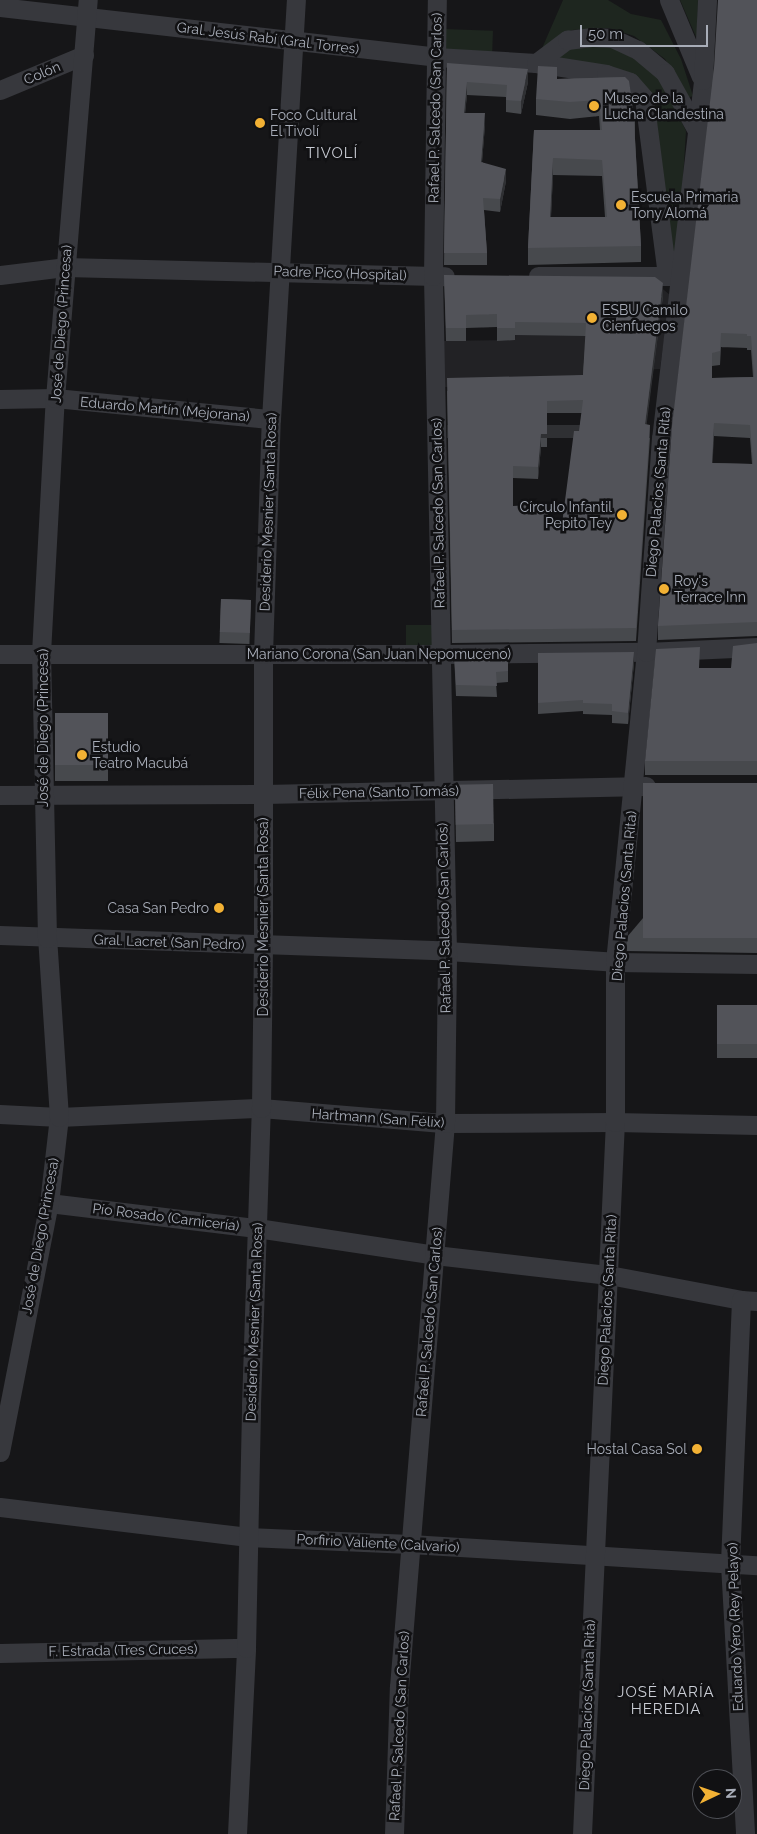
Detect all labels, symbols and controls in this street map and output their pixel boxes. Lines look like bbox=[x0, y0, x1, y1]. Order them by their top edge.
street label: Rafael P. Salcedo (San Carlos) bbox=[425, 12, 445, 204]
scale bar bbox=[582, 15, 710, 47]
street label: Gral. Jesús Rabí (Gral. Torres) bbox=[175, 18, 361, 58]
text: 50 m bbox=[588, 25, 623, 43]
street label: Colón bbox=[21, 58, 63, 88]
place label: Museo de la Lucha Clandestina bbox=[604, 90, 724, 122]
marker: Museo de la Lucha Clandestina bbox=[588, 100, 600, 112]
place label: Foco Cultural El Tivolí bbox=[270, 107, 357, 140]
marker: Foco Cultural El Tivolí bbox=[254, 117, 266, 129]
district label: TIVOLÍ bbox=[305, 145, 359, 163]
place label: Escuela Primaria Tony Alomá bbox=[631, 189, 738, 222]
marker: Escuela Primaria Tony Alomá bbox=[615, 199, 627, 211]
street label: José de Diego (Princesa) bbox=[47, 244, 75, 404]
street label: Padre Pico (Hospital) bbox=[273, 262, 407, 284]
place label: ESBU Camilo Cienfuegos bbox=[602, 302, 688, 334]
marker: ESBU Camilo Cienfuegos bbox=[586, 312, 598, 324]
street label: Eduardo Martín (Mejorana) bbox=[79, 393, 251, 425]
street label: Diego Palacios (Santa Rita) bbox=[642, 406, 674, 578]
street label: Desiderio Mesnier (Santa Rosa) bbox=[256, 412, 280, 612]
street label: Rafael P. Salcedo (San Carlos) bbox=[428, 417, 448, 609]
place label: Círculo Infantil Pepito Tey bbox=[520, 499, 612, 532]
marker: Círculo Infantil Pepito Tey bbox=[616, 509, 628, 521]
place label: Roy's Terrace Inn bbox=[674, 573, 746, 606]
marker: Roy's Terrace Inn bbox=[658, 583, 670, 595]
street label: Mariano Corona (San Juan Nepomuceno) bbox=[247, 646, 511, 662]
street label: José de Diego (Princesa) bbox=[35, 649, 51, 807]
place label: Estudio Teatro Macubá bbox=[92, 739, 188, 772]
marker: Estudio Teatro Macubá bbox=[76, 749, 88, 761]
street label: Félix Pena (Santo Tomás) bbox=[299, 782, 459, 802]
street label: Diego Palacios (Santa Rita) bbox=[608, 810, 640, 982]
street label: Desiderio Mesnier (Santa Rosa) bbox=[255, 817, 271, 1017]
street label: Rafael P. Salcedo (San Carlos) bbox=[434, 822, 454, 1014]
place label: Casa San Pedro bbox=[107, 900, 209, 916]
marker: Casa San Pedro bbox=[213, 902, 225, 914]
street label: Gral. Lacret (San Pedro) bbox=[93, 931, 245, 953]
street label: Hartmann (San Félix) bbox=[311, 1105, 445, 1131]
street label: José de Diego (Princesa) bbox=[18, 1157, 62, 1315]
street label: Pío Rosado (Carnicería) bbox=[92, 1200, 240, 1234]
street label: Diego Palacios (Santa Rita) bbox=[594, 1214, 620, 1386]
street label: Desiderio Mesnier (Santa Rosa) bbox=[242, 1222, 266, 1422]
street label: Rafael P. Salcedo (San Carlos) bbox=[412, 1226, 446, 1418]
place label: Hostal Casa Sol bbox=[586, 1441, 687, 1457]
marker: Hostal Casa Sol bbox=[691, 1443, 703, 1455]
street label: Porfirio Valiente (Calvario) bbox=[296, 1530, 460, 1556]
street label: Eduardo Yero (Rey Pelayo) bbox=[724, 1542, 746, 1712]
street label: Diego Palacios (Santa Rita) bbox=[576, 1619, 598, 1791]
street label: Rafael P. Salcedo (San Carlos) bbox=[386, 1630, 412, 1822]
street label: F. Estrada (Tres Cruces) bbox=[48, 1640, 198, 1660]
district label: JOSÉ MARÍA HEREDIA bbox=[616, 1683, 716, 1718]
north arrow bbox=[692, 1769, 742, 1819]
text: N bbox=[723, 1788, 739, 1799]

